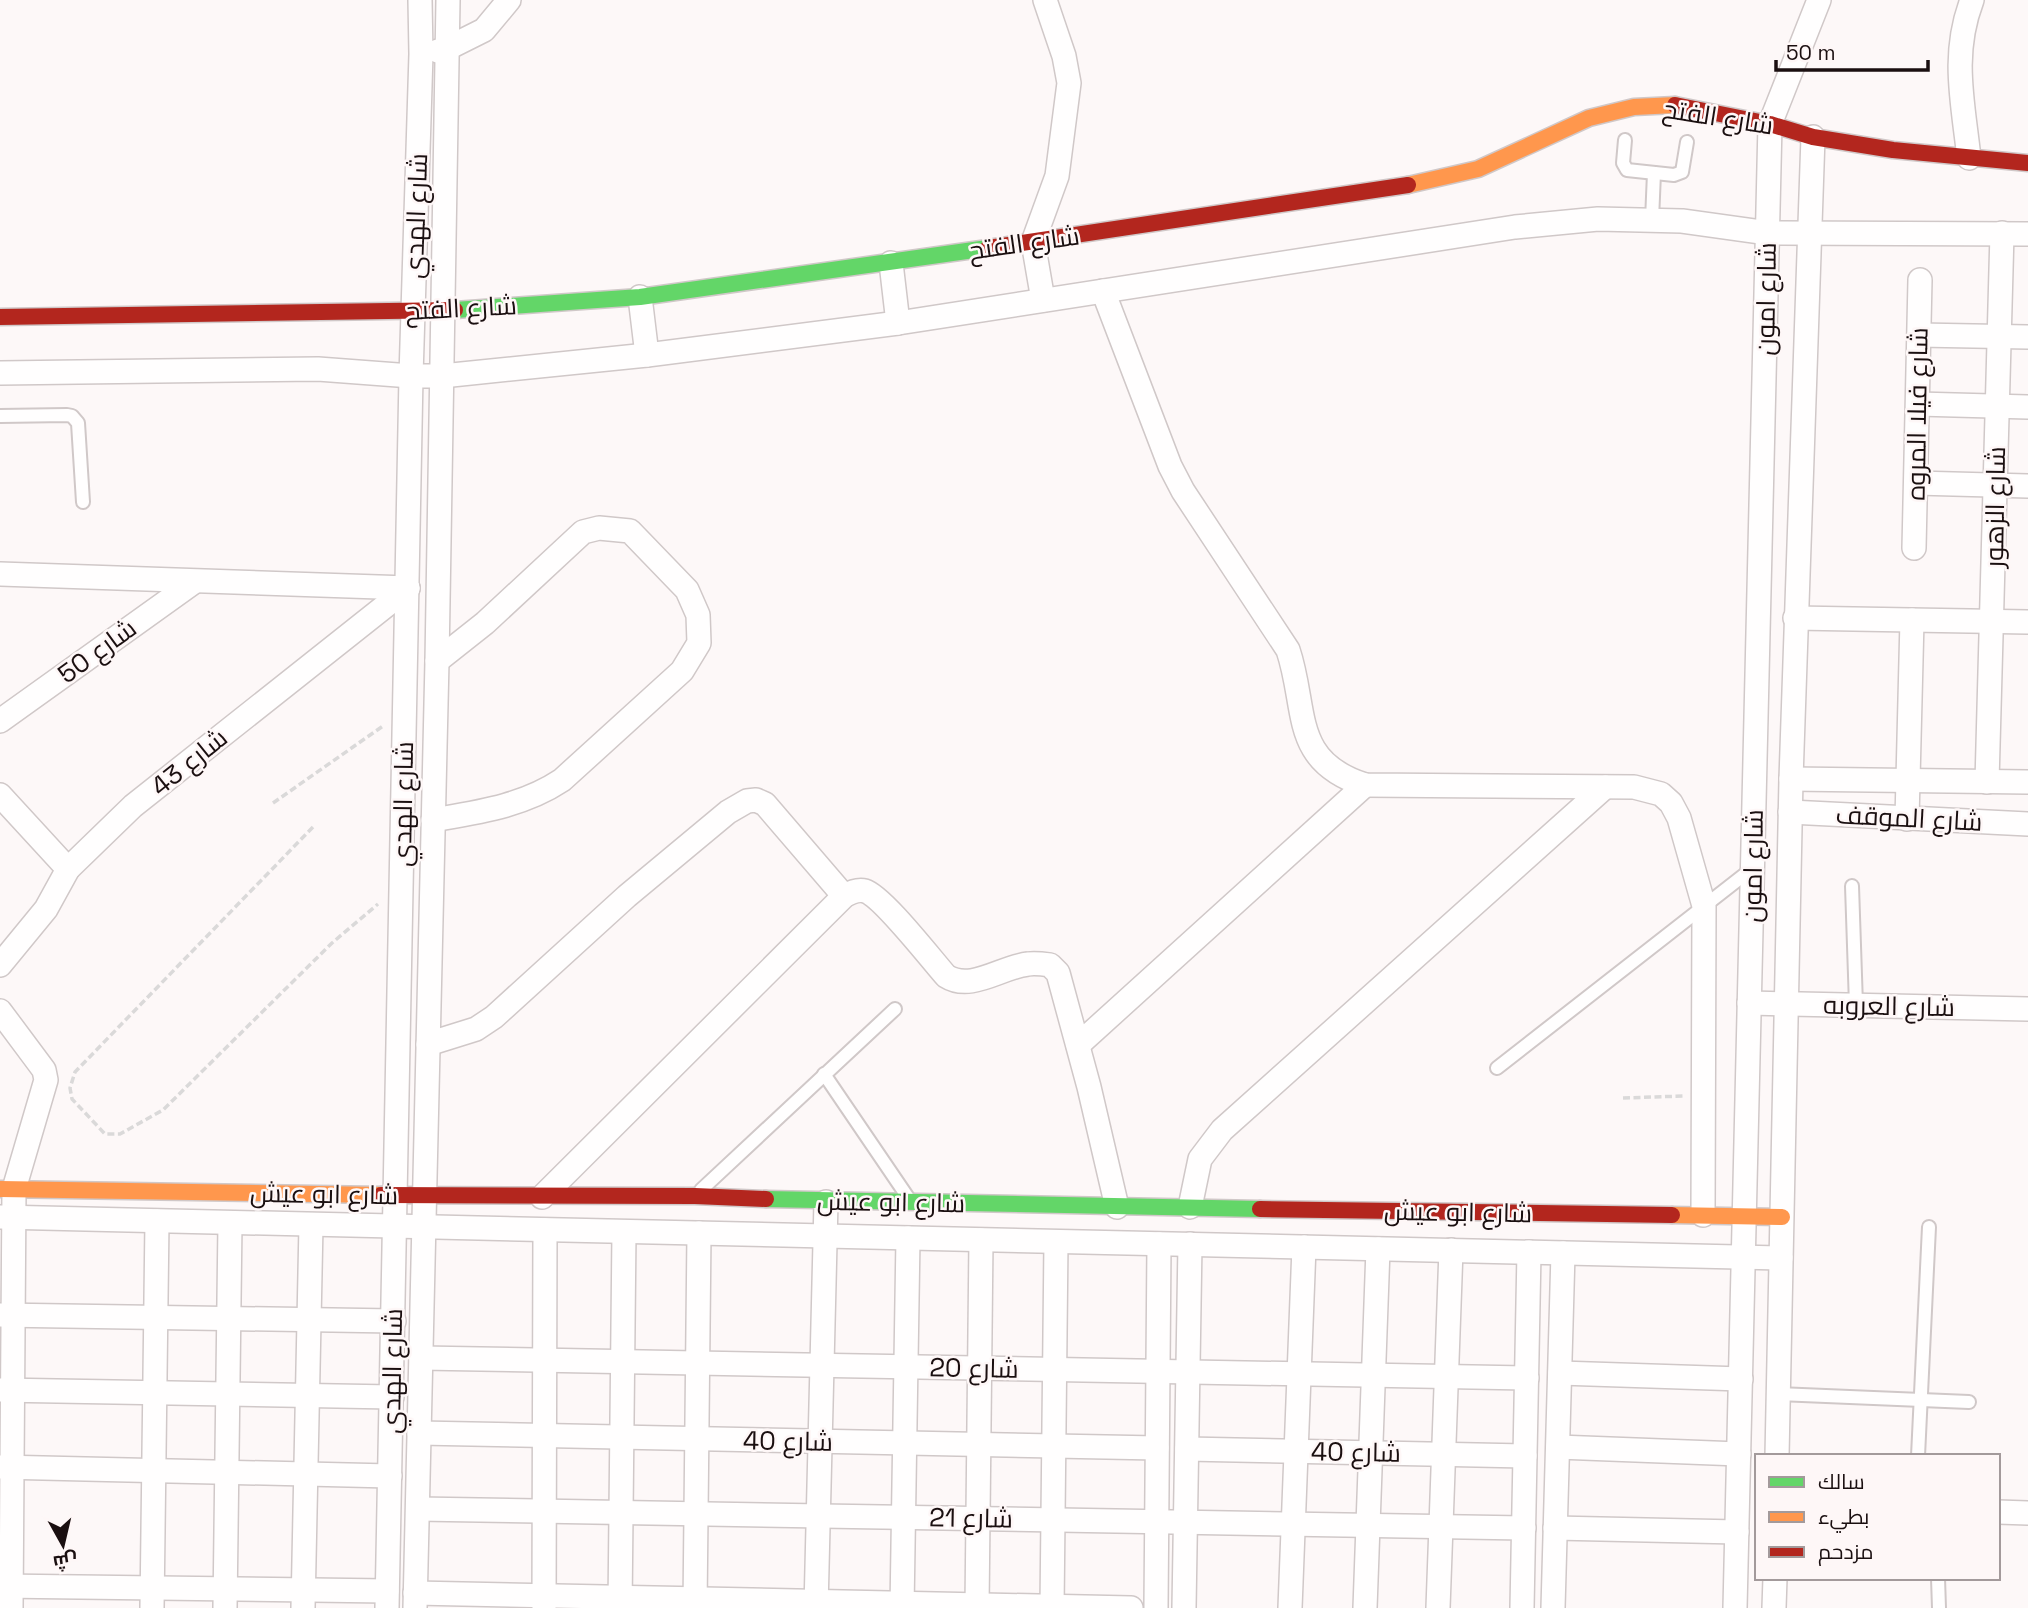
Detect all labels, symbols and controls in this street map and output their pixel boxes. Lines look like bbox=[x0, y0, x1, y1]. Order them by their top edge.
scale bar bbox=[1776, 28, 1928, 72]
text: 50 m bbox=[1786, 39, 1836, 66]
street label: شارع الفتح bbox=[1660, 91, 1776, 143]
street label: شارع الهدي bbox=[397, 153, 438, 279]
street label: شارع الفتح bbox=[966, 218, 1082, 268]
street label: شارع امون bbox=[1748, 242, 1784, 356]
street label: شارع الفتح bbox=[404, 288, 518, 328]
street label: شارع فيلا المروه bbox=[1898, 327, 1936, 501]
street label: شارع الزهور bbox=[1977, 446, 2013, 570]
street label: شارع 50 bbox=[51, 611, 143, 691]
street label: شارع 43 bbox=[144, 721, 234, 803]
street label: شارع الهدي bbox=[385, 741, 424, 867]
street label: شارع الموقف bbox=[1835, 797, 1983, 839]
street label: شارع امون bbox=[1735, 809, 1771, 923]
street label: شارع العروبه bbox=[1823, 988, 1955, 1024]
street label: شارع ابو عيش bbox=[250, 1176, 398, 1212]
street label: شارع ابو عيش bbox=[817, 1184, 965, 1220]
street label: شارع ابو عيش bbox=[1384, 1194, 1532, 1230]
street label: شارع الهدي bbox=[374, 1308, 413, 1434]
street label: شارع 20 bbox=[929, 1350, 1019, 1386]
street label: شارع 40 bbox=[743, 1423, 833, 1459]
street label: شارع 40 bbox=[1311, 1434, 1401, 1470]
legend bbox=[1755, 1454, 2000, 1580]
text: سالك bbox=[1818, 1468, 1865, 1495]
street label: شارع 21 bbox=[929, 1500, 1013, 1536]
text: بطيء bbox=[1818, 1503, 1869, 1533]
north arrow bbox=[28, 1510, 98, 1580]
text: مزدحم bbox=[1818, 1538, 1873, 1566]
text: ش bbox=[51, 1547, 79, 1575]

